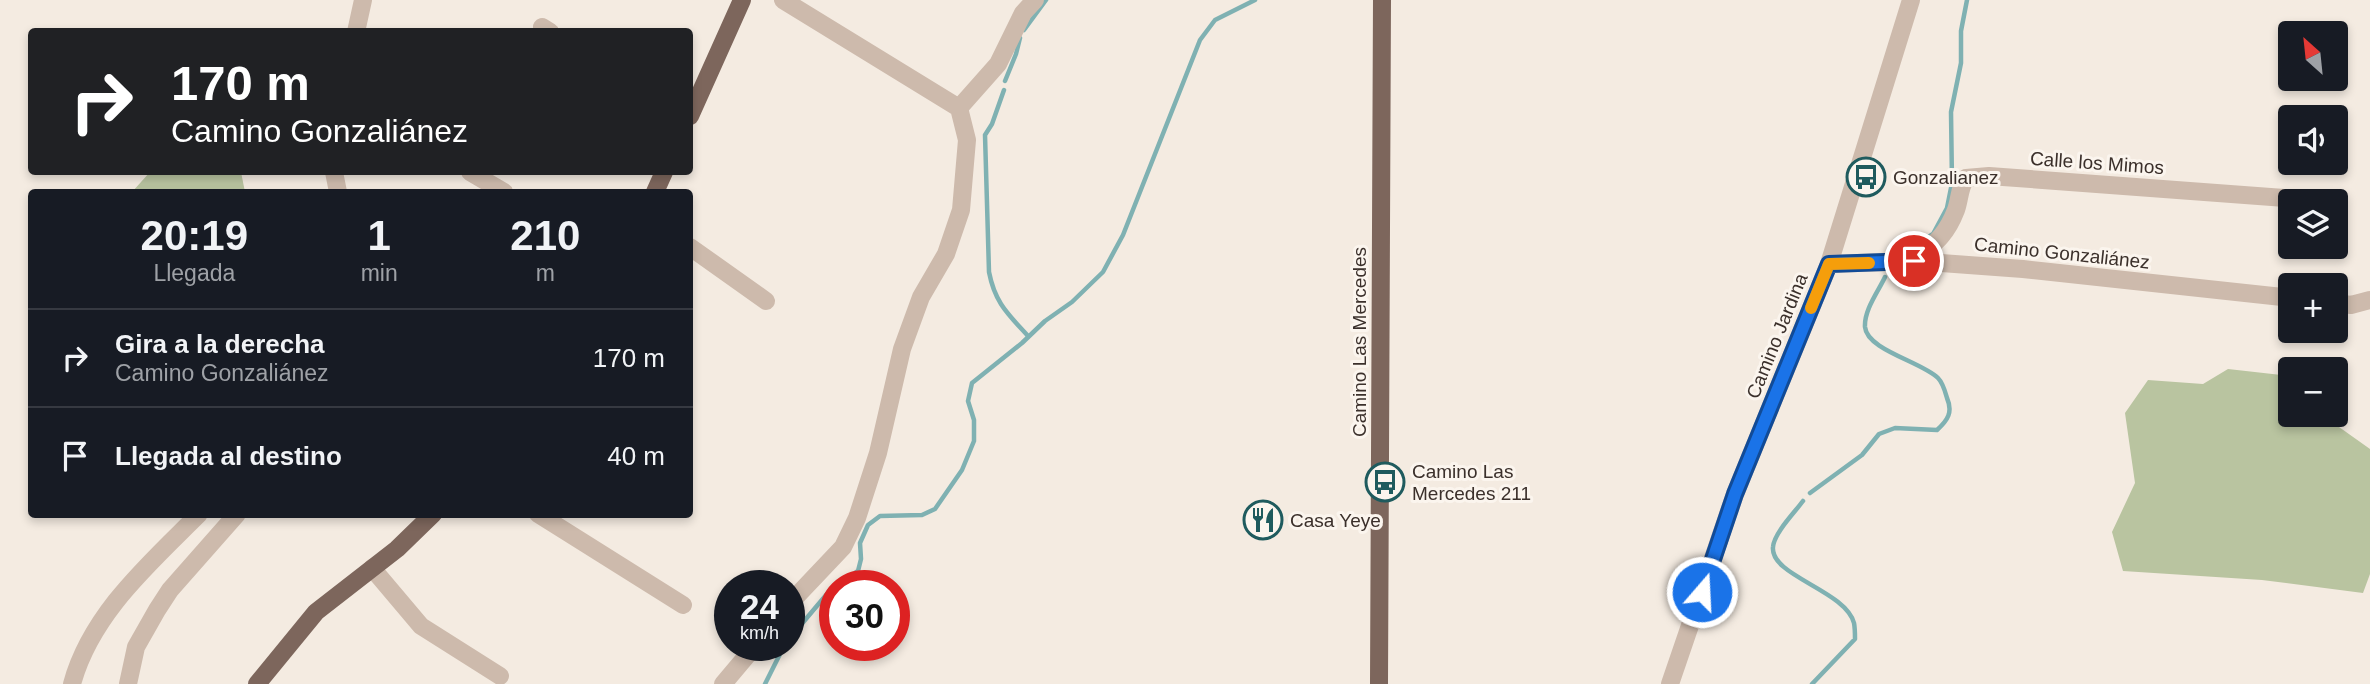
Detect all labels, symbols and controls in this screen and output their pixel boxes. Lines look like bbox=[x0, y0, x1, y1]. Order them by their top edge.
north arrow bbox=[2278, 21, 2348, 91]
map controls bbox=[2278, 21, 2348, 427]
icon: right bbox=[56, 56, 147, 147]
text: 170 m bbox=[171, 56, 310, 110]
button: sound bbox=[2278, 105, 2348, 175]
text: Camino Gonzaliánez bbox=[171, 113, 468, 149]
street label: Calle los Mimos bbox=[2029, 148, 2165, 178]
bus stop icon: Gonzalianez bbox=[1845, 156, 1887, 198]
place label: Gonzalianez bbox=[1893, 167, 1999, 188]
button: layers bbox=[2278, 189, 2348, 259]
text: 20:19 bbox=[141, 212, 248, 259]
text: 1 bbox=[367, 212, 391, 259]
text: 210 bbox=[510, 212, 580, 259]
pin bbox=[1884, 231, 1944, 291]
street label: Camino Gonzaliánez bbox=[1973, 233, 2151, 273]
icon: arrive bbox=[1895, 242, 1933, 280]
street label: Camino Las Mercedes bbox=[1349, 247, 1370, 437]
text: Llegada bbox=[153, 260, 235, 286]
text: min bbox=[361, 260, 398, 286]
text: m bbox=[536, 260, 555, 286]
street label: Camino Jardina bbox=[1742, 270, 1812, 402]
button: + bbox=[2278, 273, 2348, 343]
text: Gira a la derecha bbox=[115, 329, 325, 359]
icon: right bbox=[56, 339, 94, 377]
text: 170 m bbox=[593, 343, 665, 373]
button: − bbox=[2278, 357, 2348, 427]
text: Camino Gonzaliánez bbox=[115, 360, 329, 386]
icon: arrive bbox=[56, 437, 94, 475]
text: Llegada al destino bbox=[115, 441, 342, 471]
text: 40 m bbox=[607, 441, 665, 471]
bus stop icon: Camino Las Mercedes 211 bbox=[1364, 461, 1406, 503]
place label: Camino Las Mercedes 211 bbox=[1412, 461, 1531, 504]
restaurant icon: Casa Yeye bbox=[1242, 499, 1284, 541]
place label: Casa Yeye bbox=[1290, 510, 1381, 531]
position arrow bbox=[1665, 555, 1739, 629]
speed limit sign: 30 bbox=[819, 570, 910, 661]
text: 24 bbox=[740, 587, 779, 626]
text: km/h bbox=[740, 623, 779, 643]

